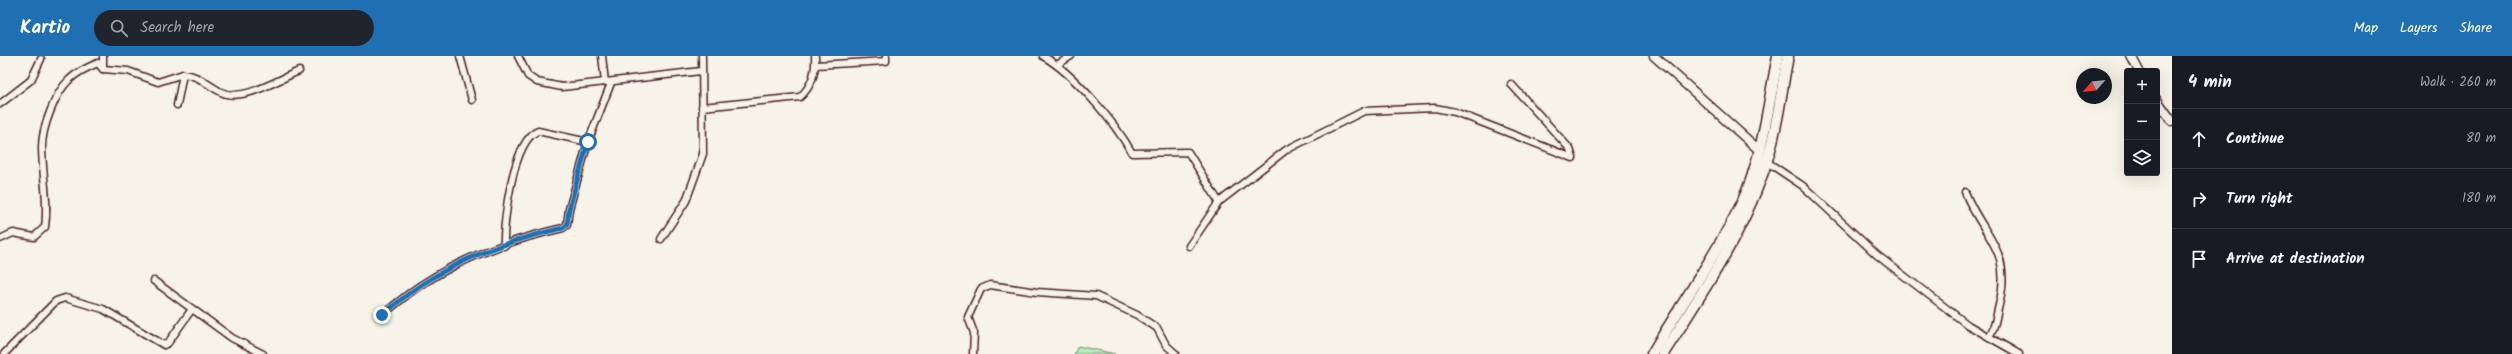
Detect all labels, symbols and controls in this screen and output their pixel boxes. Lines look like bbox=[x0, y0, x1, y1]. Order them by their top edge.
search box bbox=[94, 10, 374, 46]
text: Kartio bbox=[20, 13, 70, 43]
text: Search here bbox=[140, 16, 214, 40]
icon: search bbox=[108, 17, 130, 39]
text: Map bbox=[2354, 17, 2378, 39]
text: Layers bbox=[2400, 17, 2438, 39]
text: Share bbox=[2460, 17, 2492, 39]
north arrow bbox=[2076, 68, 2112, 104]
map controls bbox=[2124, 68, 2160, 176]
button: + bbox=[2124, 68, 2160, 104]
text: 4 min bbox=[2188, 69, 2232, 96]
text: Walk · 260 m bbox=[2420, 72, 2496, 93]
button: − bbox=[2124, 104, 2160, 140]
text: Continue bbox=[2226, 127, 2284, 151]
icon: ahead bbox=[2188, 128, 2210, 150]
text: 80 m bbox=[2466, 128, 2496, 149]
route start bbox=[579, 133, 597, 151]
button: layers bbox=[2124, 140, 2160, 176]
text: Turn right bbox=[2226, 187, 2293, 211]
icon: right bbox=[2188, 188, 2210, 210]
text: 180 m bbox=[2462, 188, 2496, 209]
text: Arrive at destination bbox=[2226, 247, 2365, 271]
icon: arrive bbox=[2188, 248, 2210, 270]
route end bbox=[373, 306, 391, 324]

